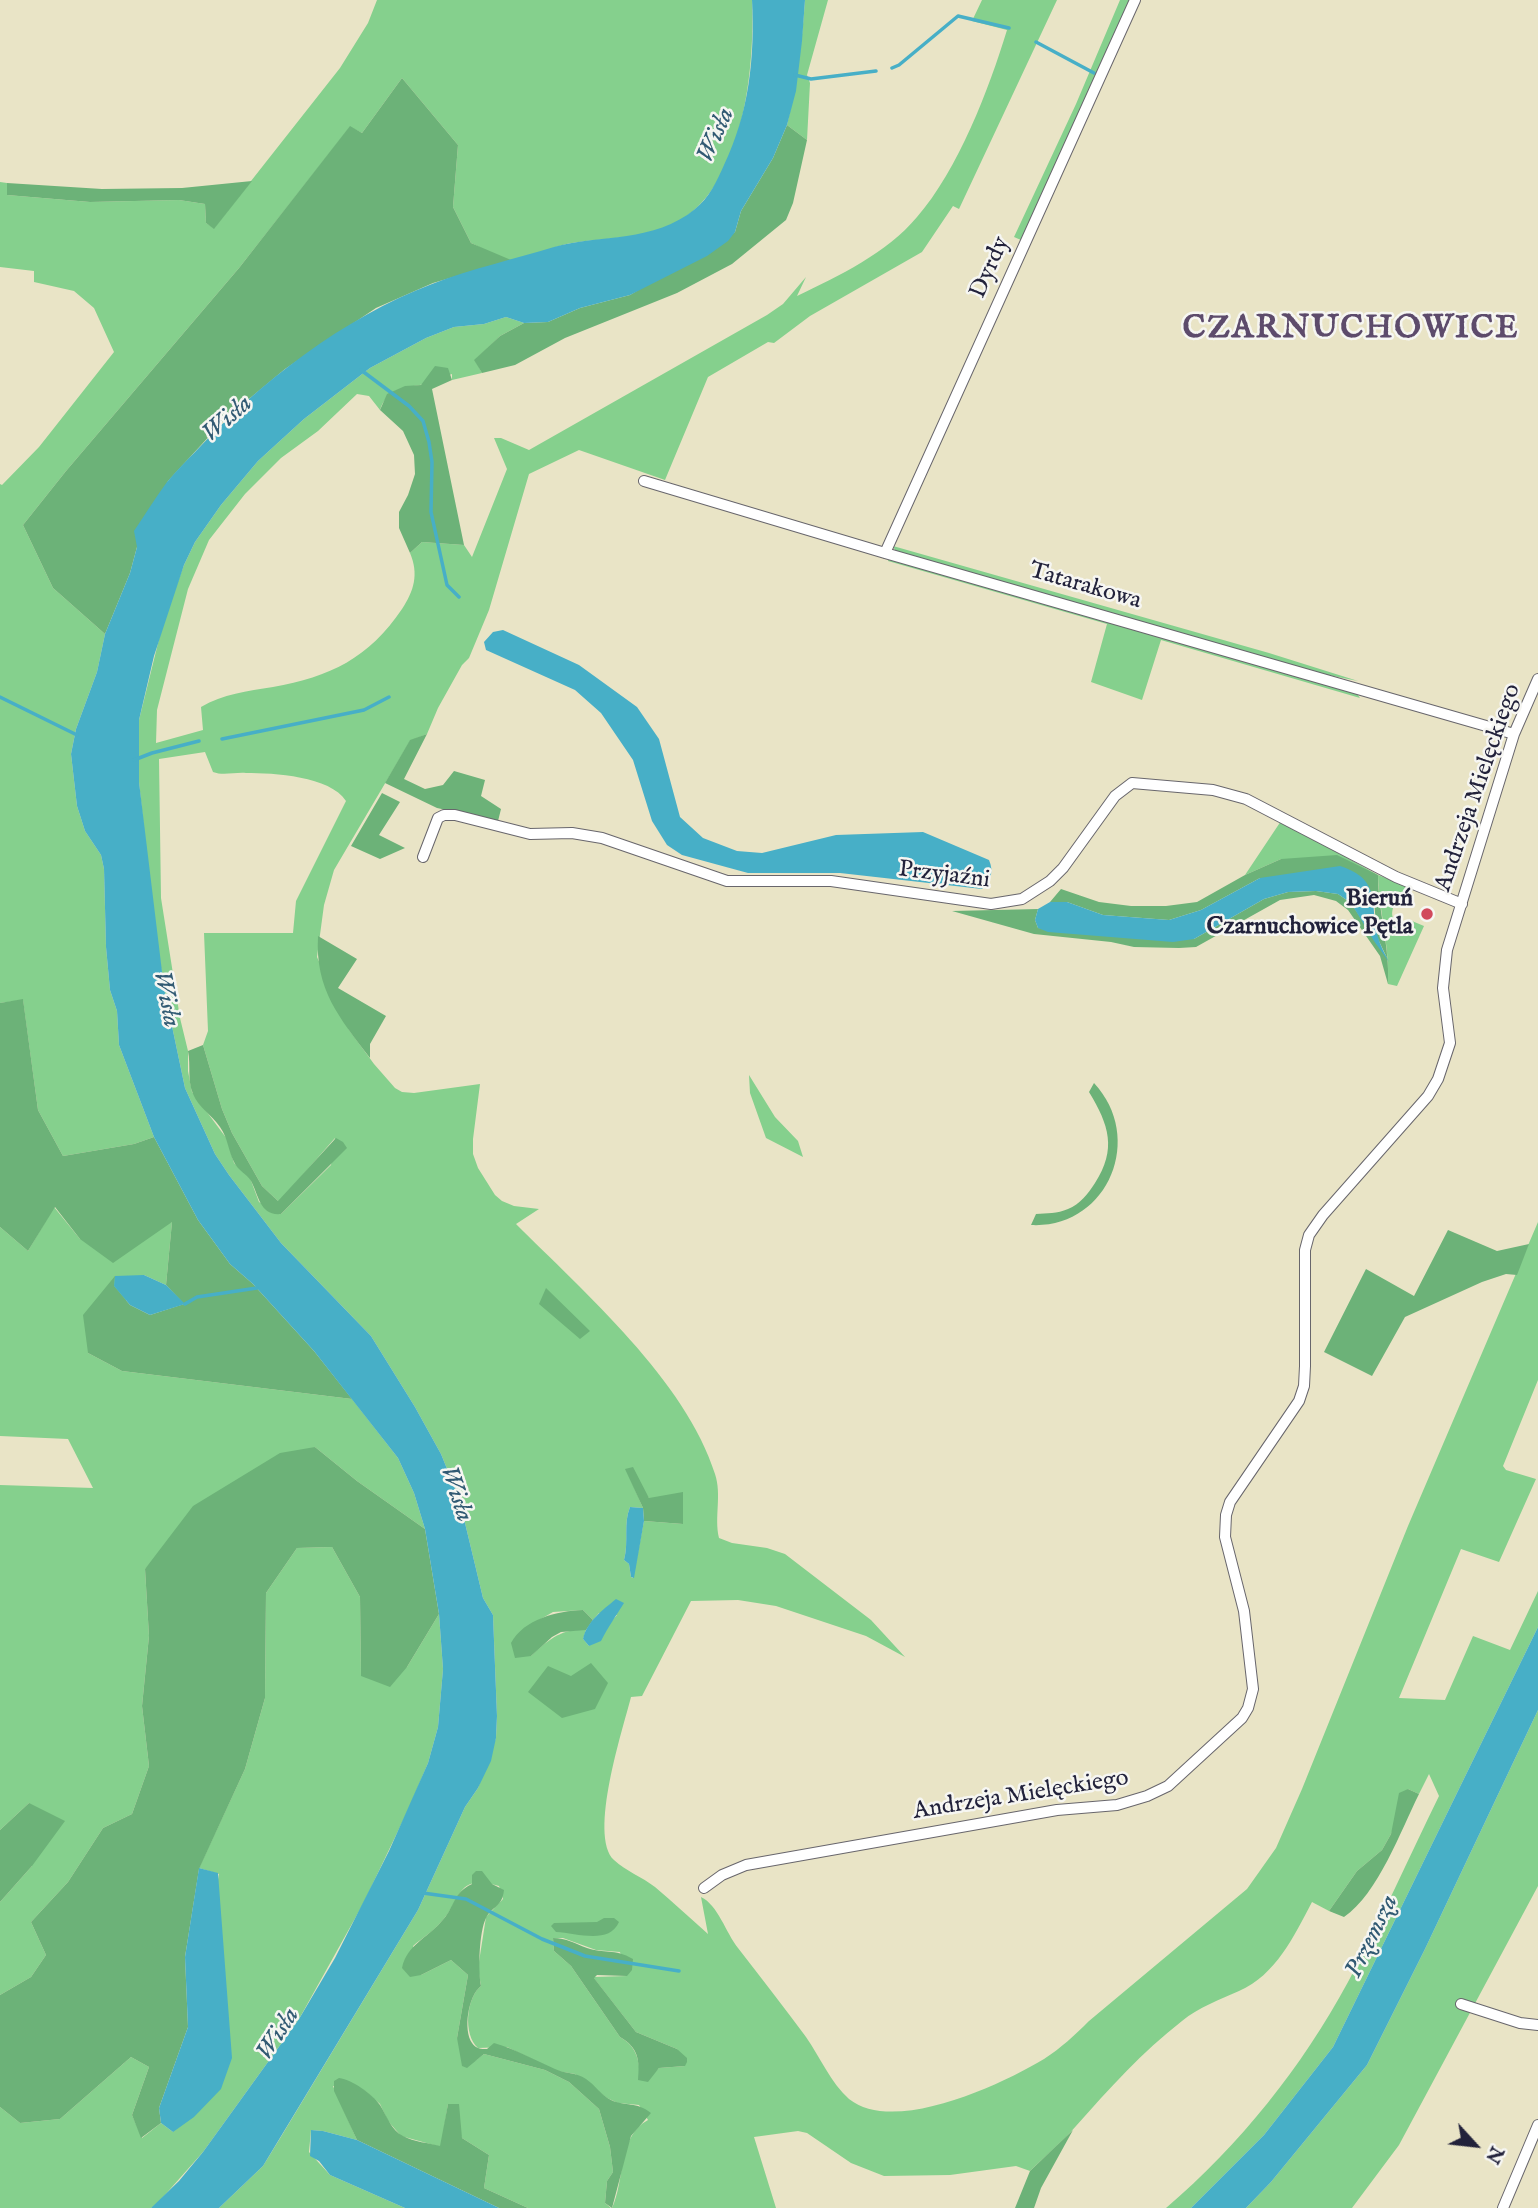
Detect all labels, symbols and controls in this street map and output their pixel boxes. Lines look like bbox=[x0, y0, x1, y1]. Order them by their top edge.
water label: Wisła bbox=[691, 104, 743, 168]
street label: Dyrdy bbox=[965, 233, 1017, 303]
district label: CZARNUCHOWICE bbox=[1184, 311, 1518, 349]
water label: Wisła bbox=[196, 389, 260, 451]
street label: Tatarakowa bbox=[1026, 557, 1144, 617]
street label: Andrzeja Mielęckiego bbox=[1430, 680, 1528, 896]
street label: Przyjaźni bbox=[897, 856, 991, 896]
place label: Bieruń Czarnuchowice Pętla bbox=[1207, 886, 1413, 942]
marker: Bieruń Czarnuchowice Pętla bbox=[1419, 906, 1435, 922]
water label: Wisła bbox=[144, 968, 186, 1030]
water label: Wisła bbox=[431, 1462, 479, 1526]
street label: Andrzeja Mielęckiego bbox=[911, 1765, 1131, 1827]
water label: Przemsza bbox=[1340, 1890, 1406, 1984]
water label: Wisła bbox=[250, 2003, 308, 2067]
north arrow bbox=[1440, 2110, 1510, 2180]
text: N bbox=[1479, 2142, 1508, 2167]

